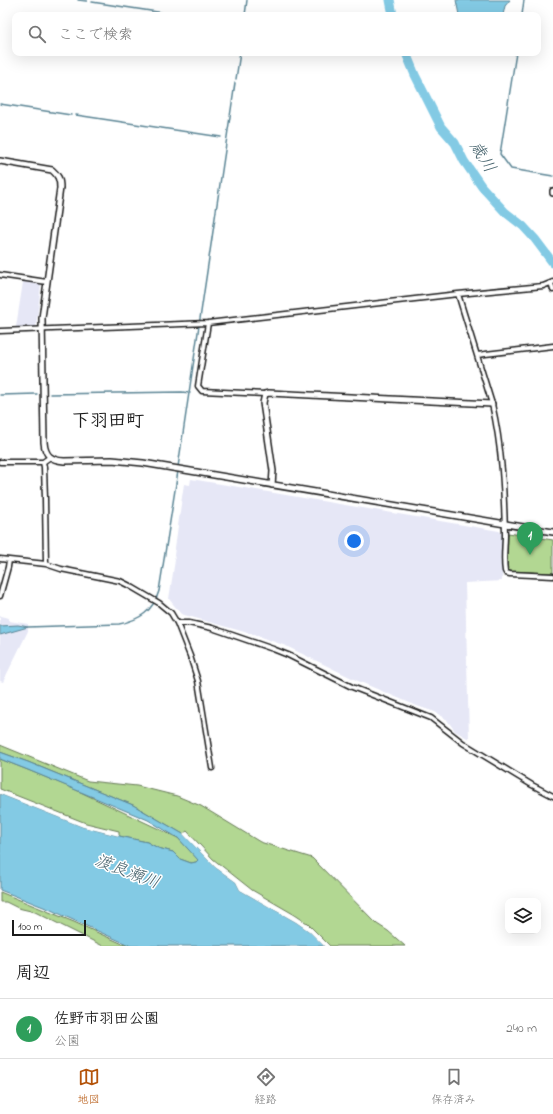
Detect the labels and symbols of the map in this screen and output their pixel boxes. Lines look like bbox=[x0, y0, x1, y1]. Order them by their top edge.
water label: 歳川 bbox=[463, 136, 501, 178]
district label: 下羽田町 bbox=[72, 409, 144, 435]
pin: 1 bbox=[517, 522, 543, 555]
your location bbox=[344, 531, 364, 551]
water label: 渡良瀬川 bbox=[91, 848, 163, 896]
scale bar bbox=[12, 918, 86, 937]

